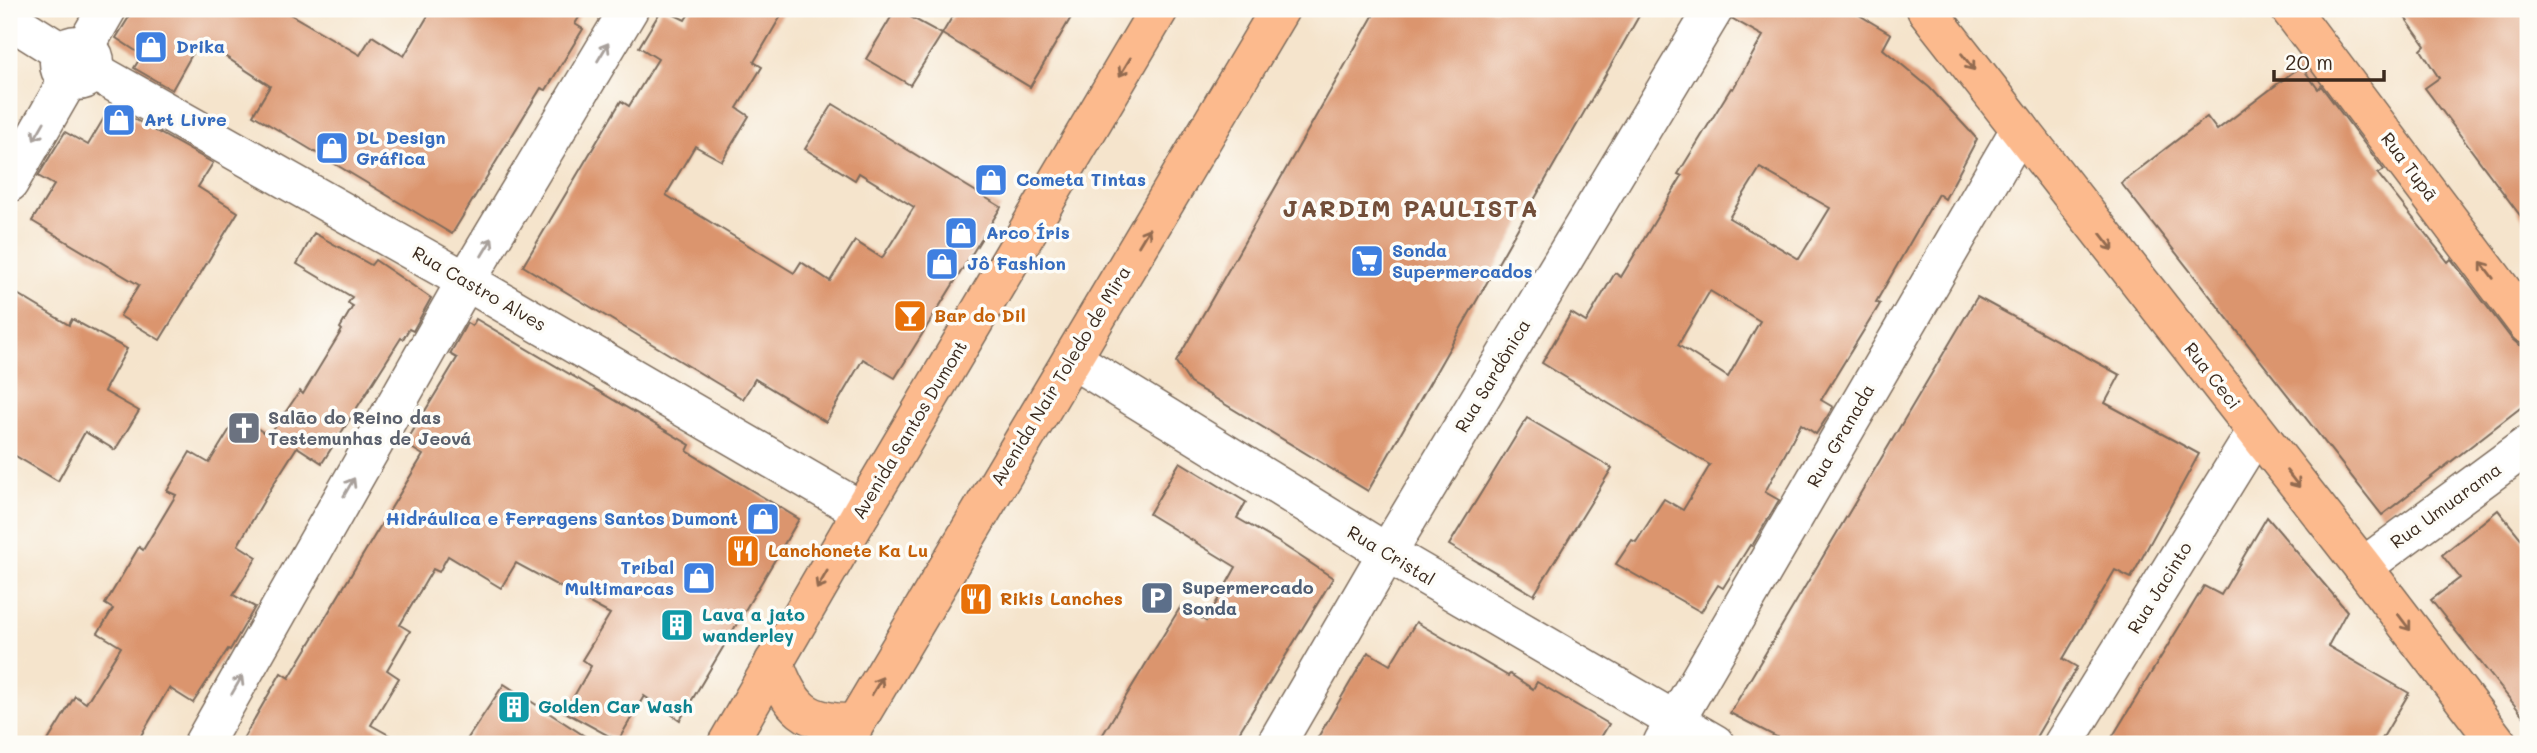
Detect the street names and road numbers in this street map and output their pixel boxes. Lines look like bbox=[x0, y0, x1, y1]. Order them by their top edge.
street label: Rua Tupã bbox=[2376, 127, 2444, 206]
street label: Rua Castro Alves bbox=[408, 240, 551, 336]
street label: Avenida Nair Toledo de Mira bbox=[985, 261, 1135, 490]
street label: Rua Sardônica bbox=[1449, 314, 1535, 437]
street label: Avenida Santos Dumont bbox=[846, 336, 972, 523]
street label: Rua Ceci bbox=[2179, 337, 2246, 414]
street label: Rua Granada bbox=[1801, 379, 1879, 492]
street label: Rua Umuarama bbox=[2385, 457, 2506, 554]
street label: Rua Cristal bbox=[1343, 520, 1440, 591]
street label: Rua Jacinto bbox=[2121, 537, 2197, 638]

